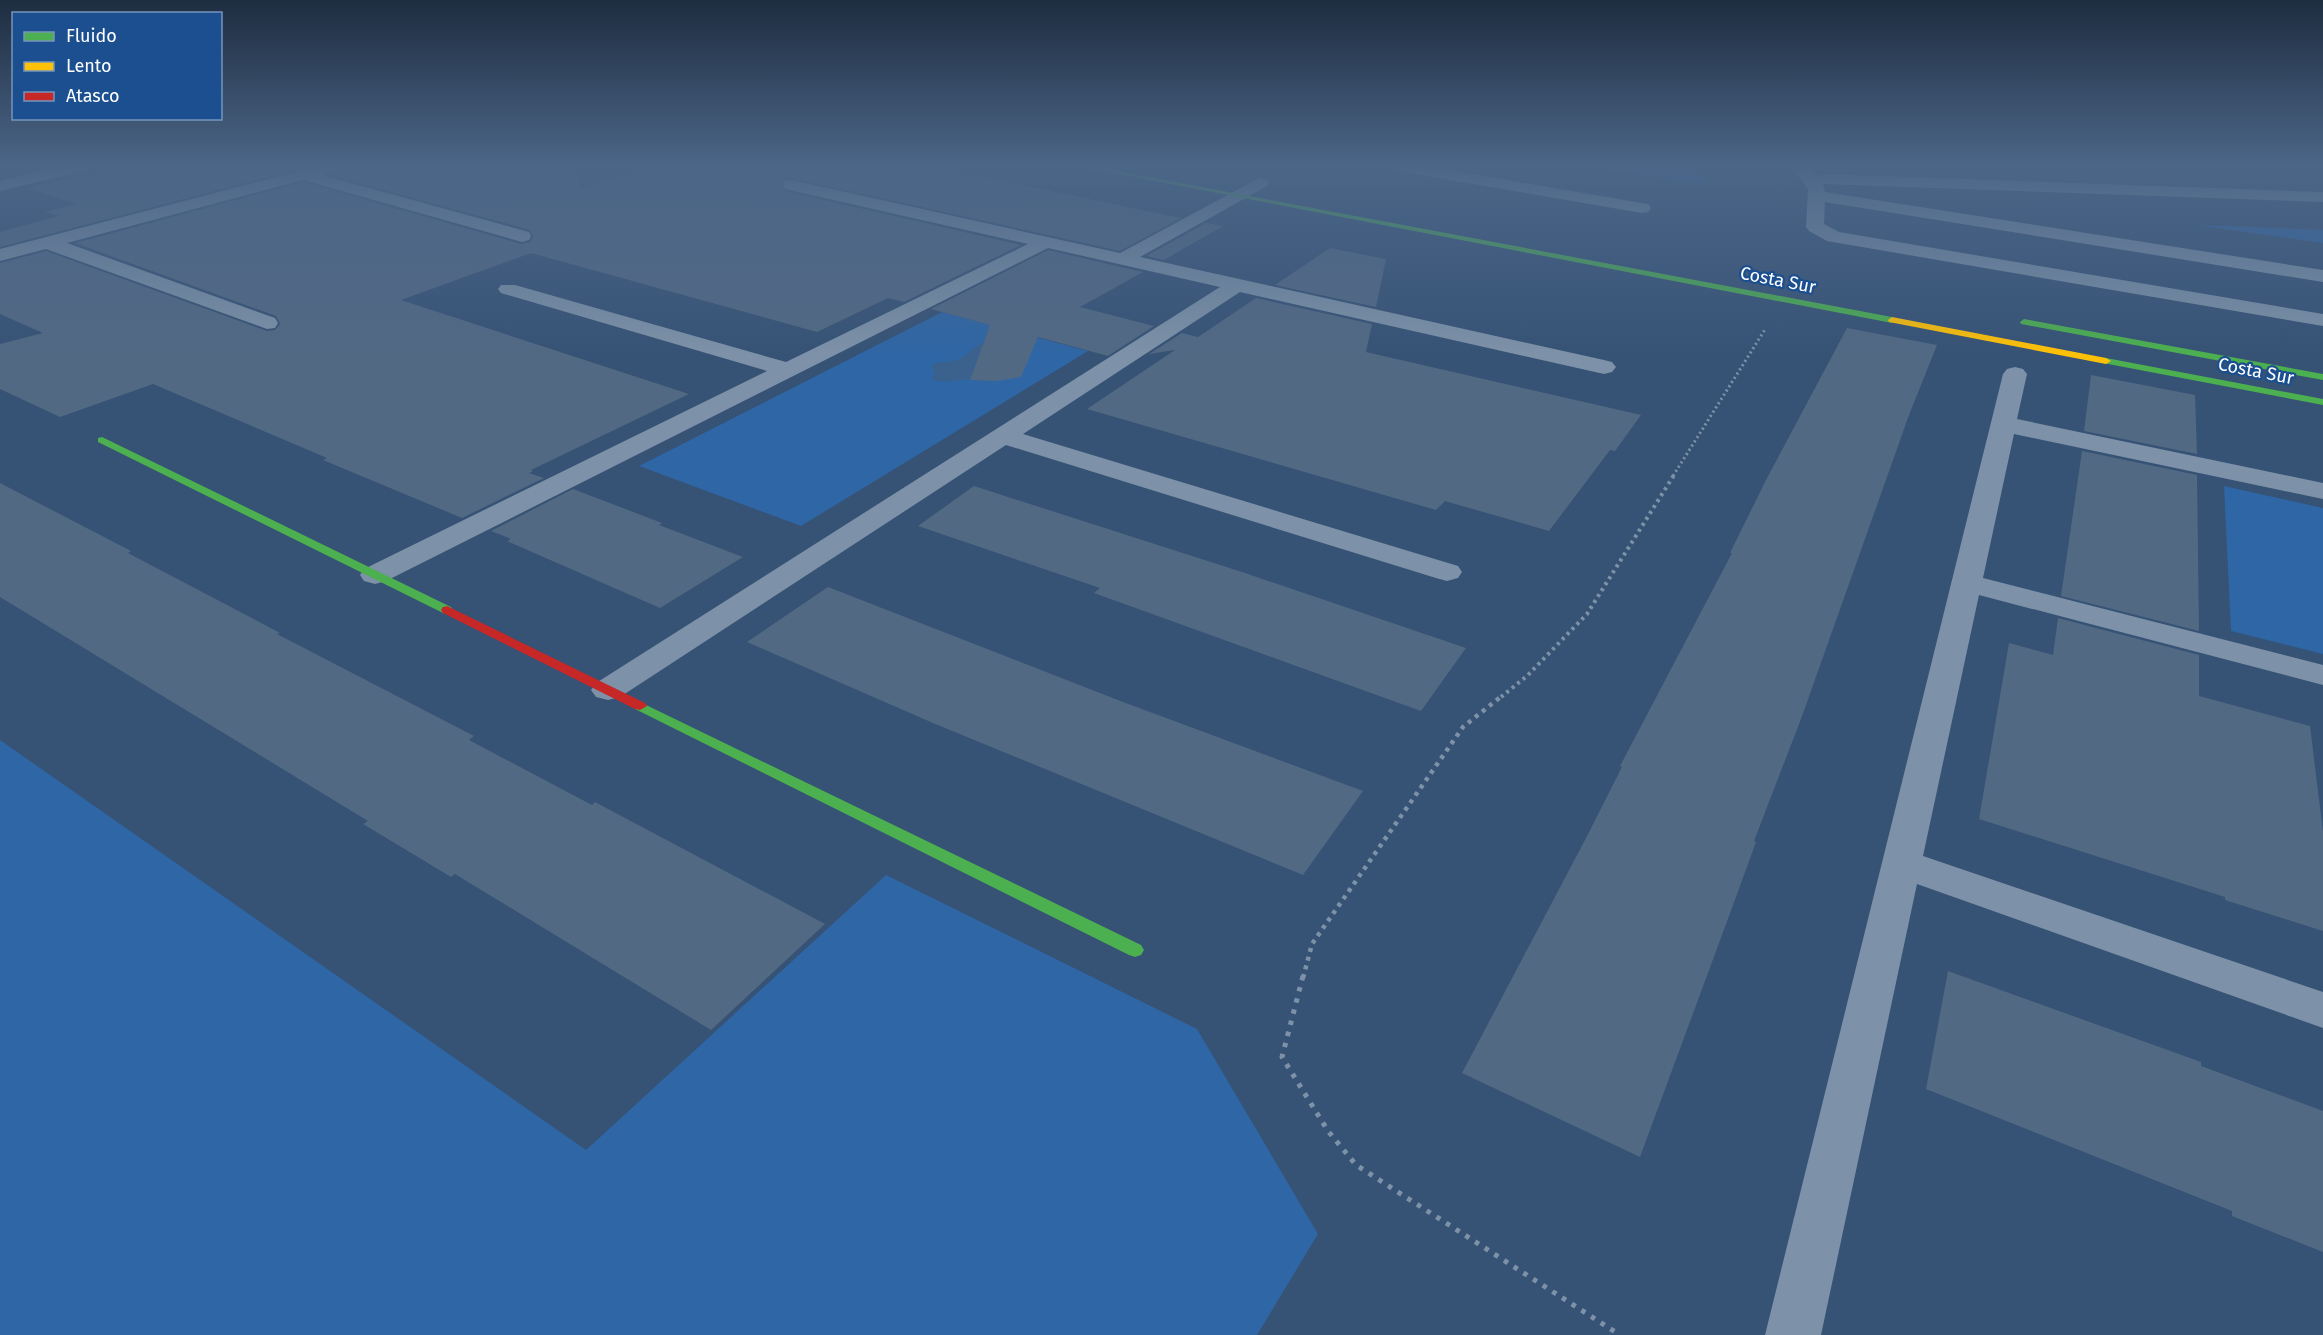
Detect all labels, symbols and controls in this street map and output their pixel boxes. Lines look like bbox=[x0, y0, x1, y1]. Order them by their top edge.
legend bbox=[12, 12, 222, 120]
text: Fluido bbox=[66, 25, 117, 47]
text: Lento bbox=[66, 55, 112, 77]
text: Atasco bbox=[66, 85, 119, 107]
street label: Costa Sur bbox=[1738, 262, 1818, 298]
street label: Costa Sur bbox=[2216, 353, 2296, 389]

